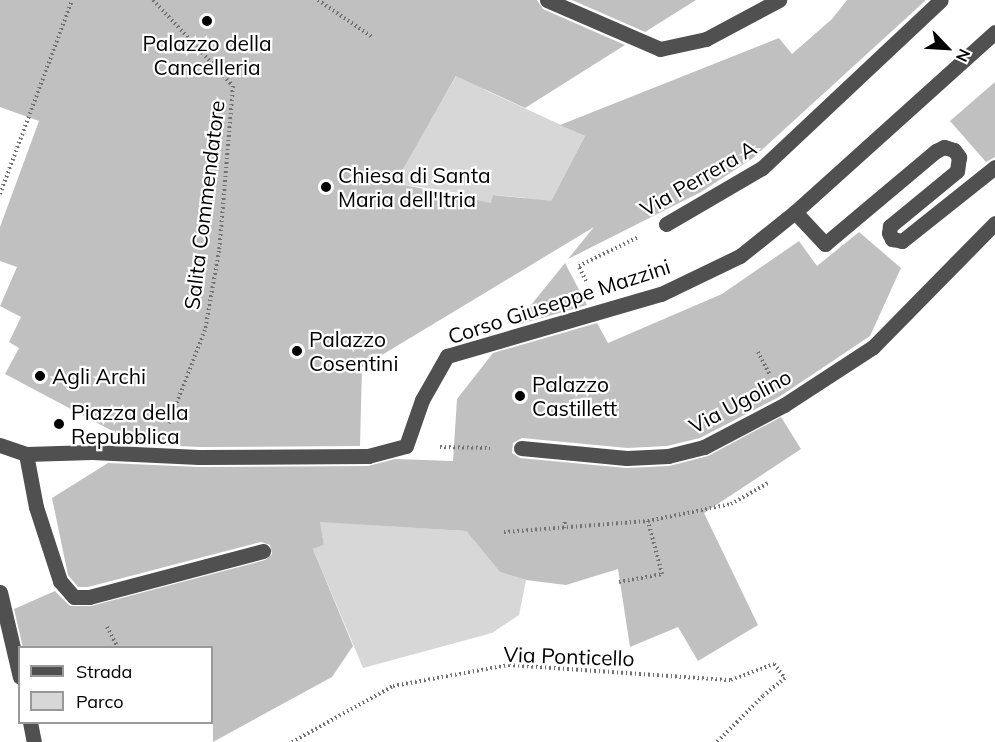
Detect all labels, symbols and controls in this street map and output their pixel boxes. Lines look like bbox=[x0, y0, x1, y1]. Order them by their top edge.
marker: Palazzo della Cancelleria bbox=[200, 14, 214, 28]
north arrow bbox=[917, 18, 977, 78]
place label: Palazzo della Cancelleria bbox=[142, 30, 272, 80]
text: N bbox=[952, 46, 975, 65]
street label: Salita Commendatore bbox=[179, 99, 229, 311]
street label: Via Perrera A bbox=[635, 135, 761, 221]
place label: Chiesa di Santa Maria dell'Itria bbox=[338, 162, 491, 212]
marker: Chiesa di Santa Maria dell'Itria bbox=[319, 180, 333, 194]
street label: Corso Giuseppe Mazzini bbox=[445, 253, 673, 349]
place label: Palazzo Cosentini bbox=[309, 326, 398, 376]
marker: Palazzo Cosentini bbox=[290, 344, 304, 358]
place label: Agli Archi bbox=[52, 363, 146, 389]
street label: Via Ugolino bbox=[685, 364, 795, 438]
marker: Agli Archi bbox=[33, 369, 47, 383]
place label: Palazzo Castillett bbox=[532, 371, 617, 421]
marker: Palazzo Castillett bbox=[513, 389, 527, 403]
place label: Piazza della Repubblica bbox=[71, 399, 189, 449]
marker: Piazza della Repubblica bbox=[52, 417, 66, 431]
street label: Via Ponticello bbox=[503, 641, 635, 671]
legend bbox=[18, 646, 213, 724]
text: Strada bbox=[76, 660, 132, 683]
text: Parco bbox=[76, 690, 124, 713]

